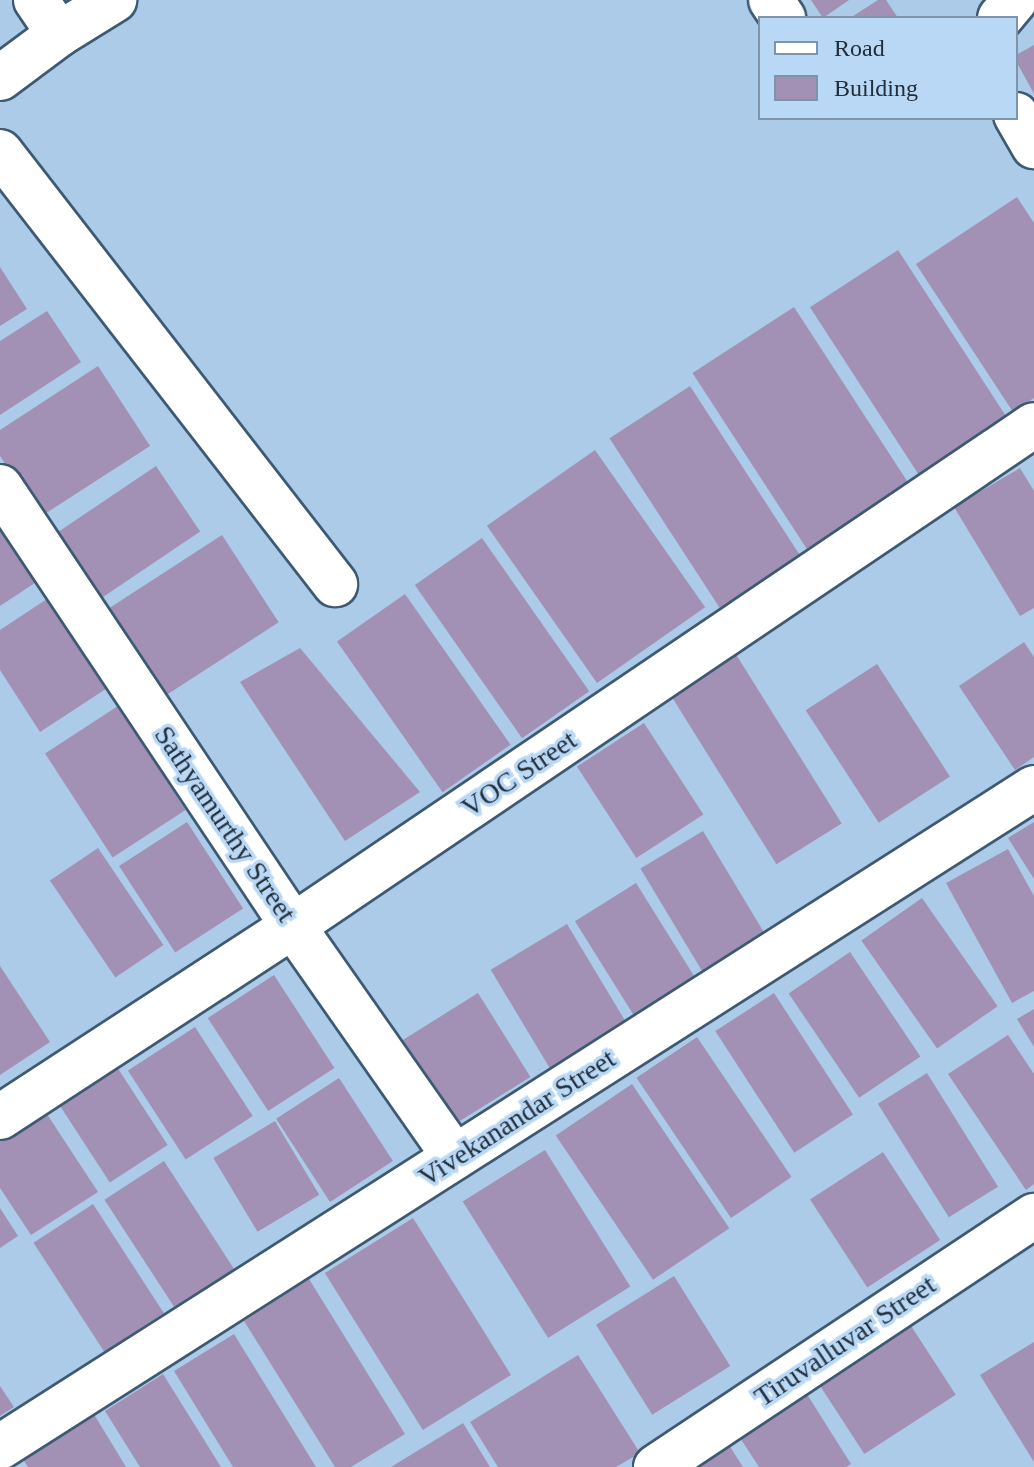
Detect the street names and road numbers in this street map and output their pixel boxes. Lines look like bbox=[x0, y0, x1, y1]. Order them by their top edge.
street label: Sathyamurthy Street bbox=[147, 720, 303, 928]
street label: VOC Street bbox=[455, 723, 583, 825]
street label: Vivekanandar Street bbox=[412, 1042, 622, 1194]
street label: Tiruvalluvar Street bbox=[748, 1268, 942, 1414]

